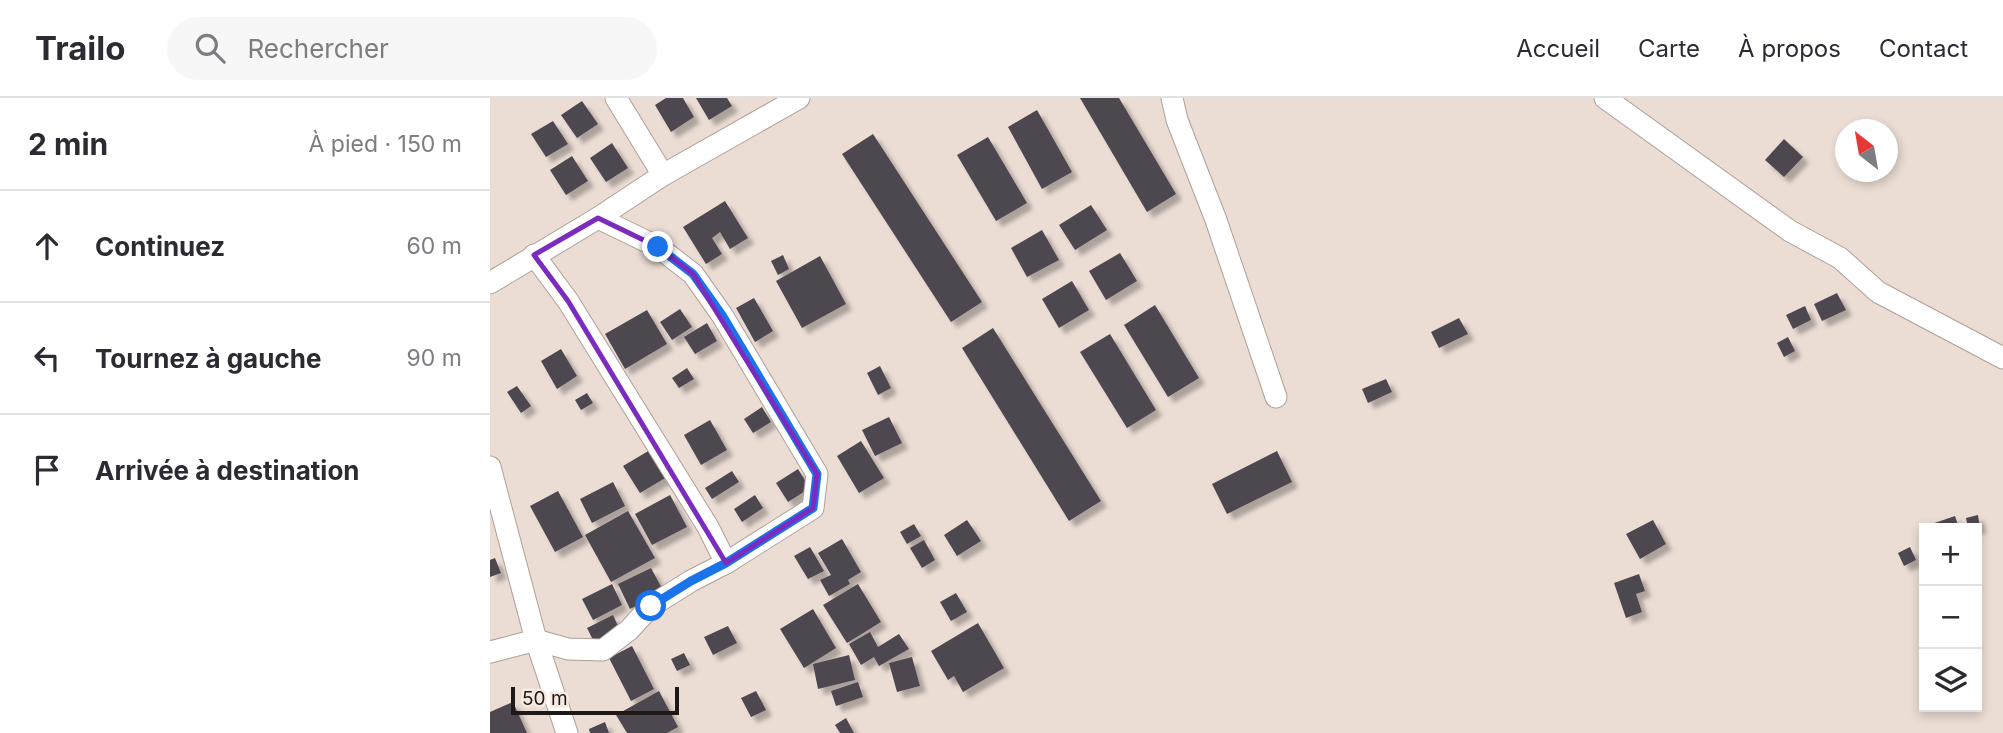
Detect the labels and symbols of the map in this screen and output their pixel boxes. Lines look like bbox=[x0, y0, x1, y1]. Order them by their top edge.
north arrow bbox=[1835, 119, 1898, 182]
route end bbox=[642, 231, 673, 262]
route start bbox=[635, 590, 666, 621]
scale bar bbox=[511, 684, 679, 716]

